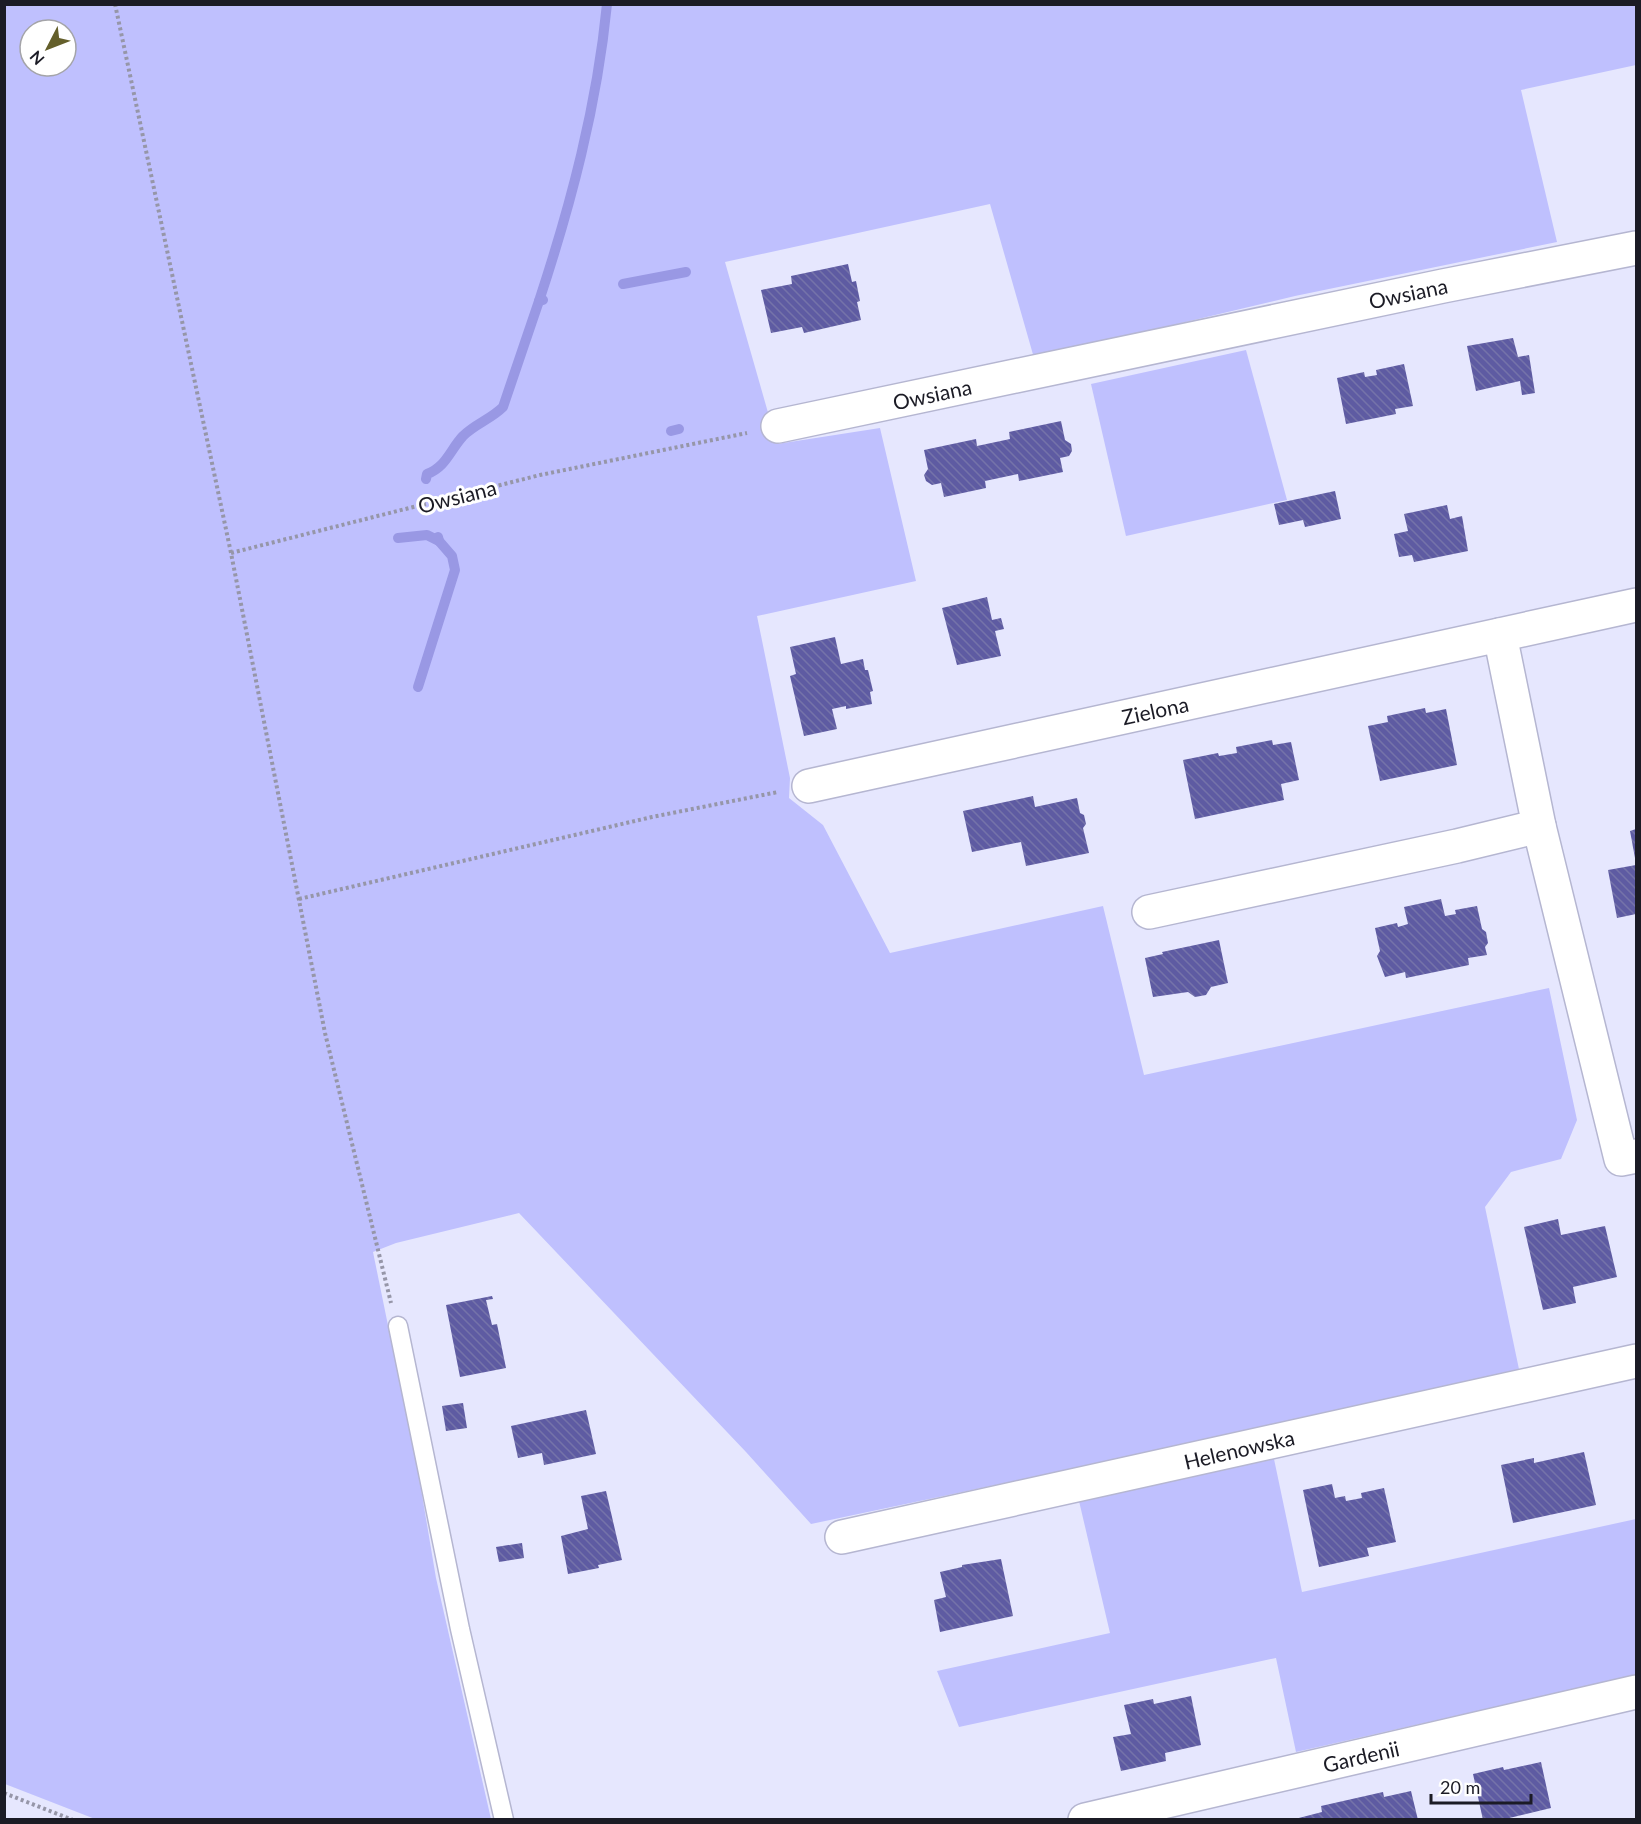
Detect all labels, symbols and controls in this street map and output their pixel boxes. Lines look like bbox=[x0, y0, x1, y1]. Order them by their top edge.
north arrow bbox=[18, 18, 78, 78]
text: N bbox=[25, 47, 48, 69]
street label: Owsiana bbox=[1366, 272, 1450, 314]
street label: Owsiana bbox=[890, 373, 974, 415]
street label: Owsiana bbox=[415, 474, 499, 518]
street label: Zielona bbox=[1119, 691, 1191, 729]
street label: Helenowska bbox=[1181, 1424, 1297, 1474]
street label: Gardenii bbox=[1320, 1735, 1402, 1777]
scale bar bbox=[1431, 1767, 1532, 1805]
text: 20 m bbox=[1440, 1776, 1480, 1798]

